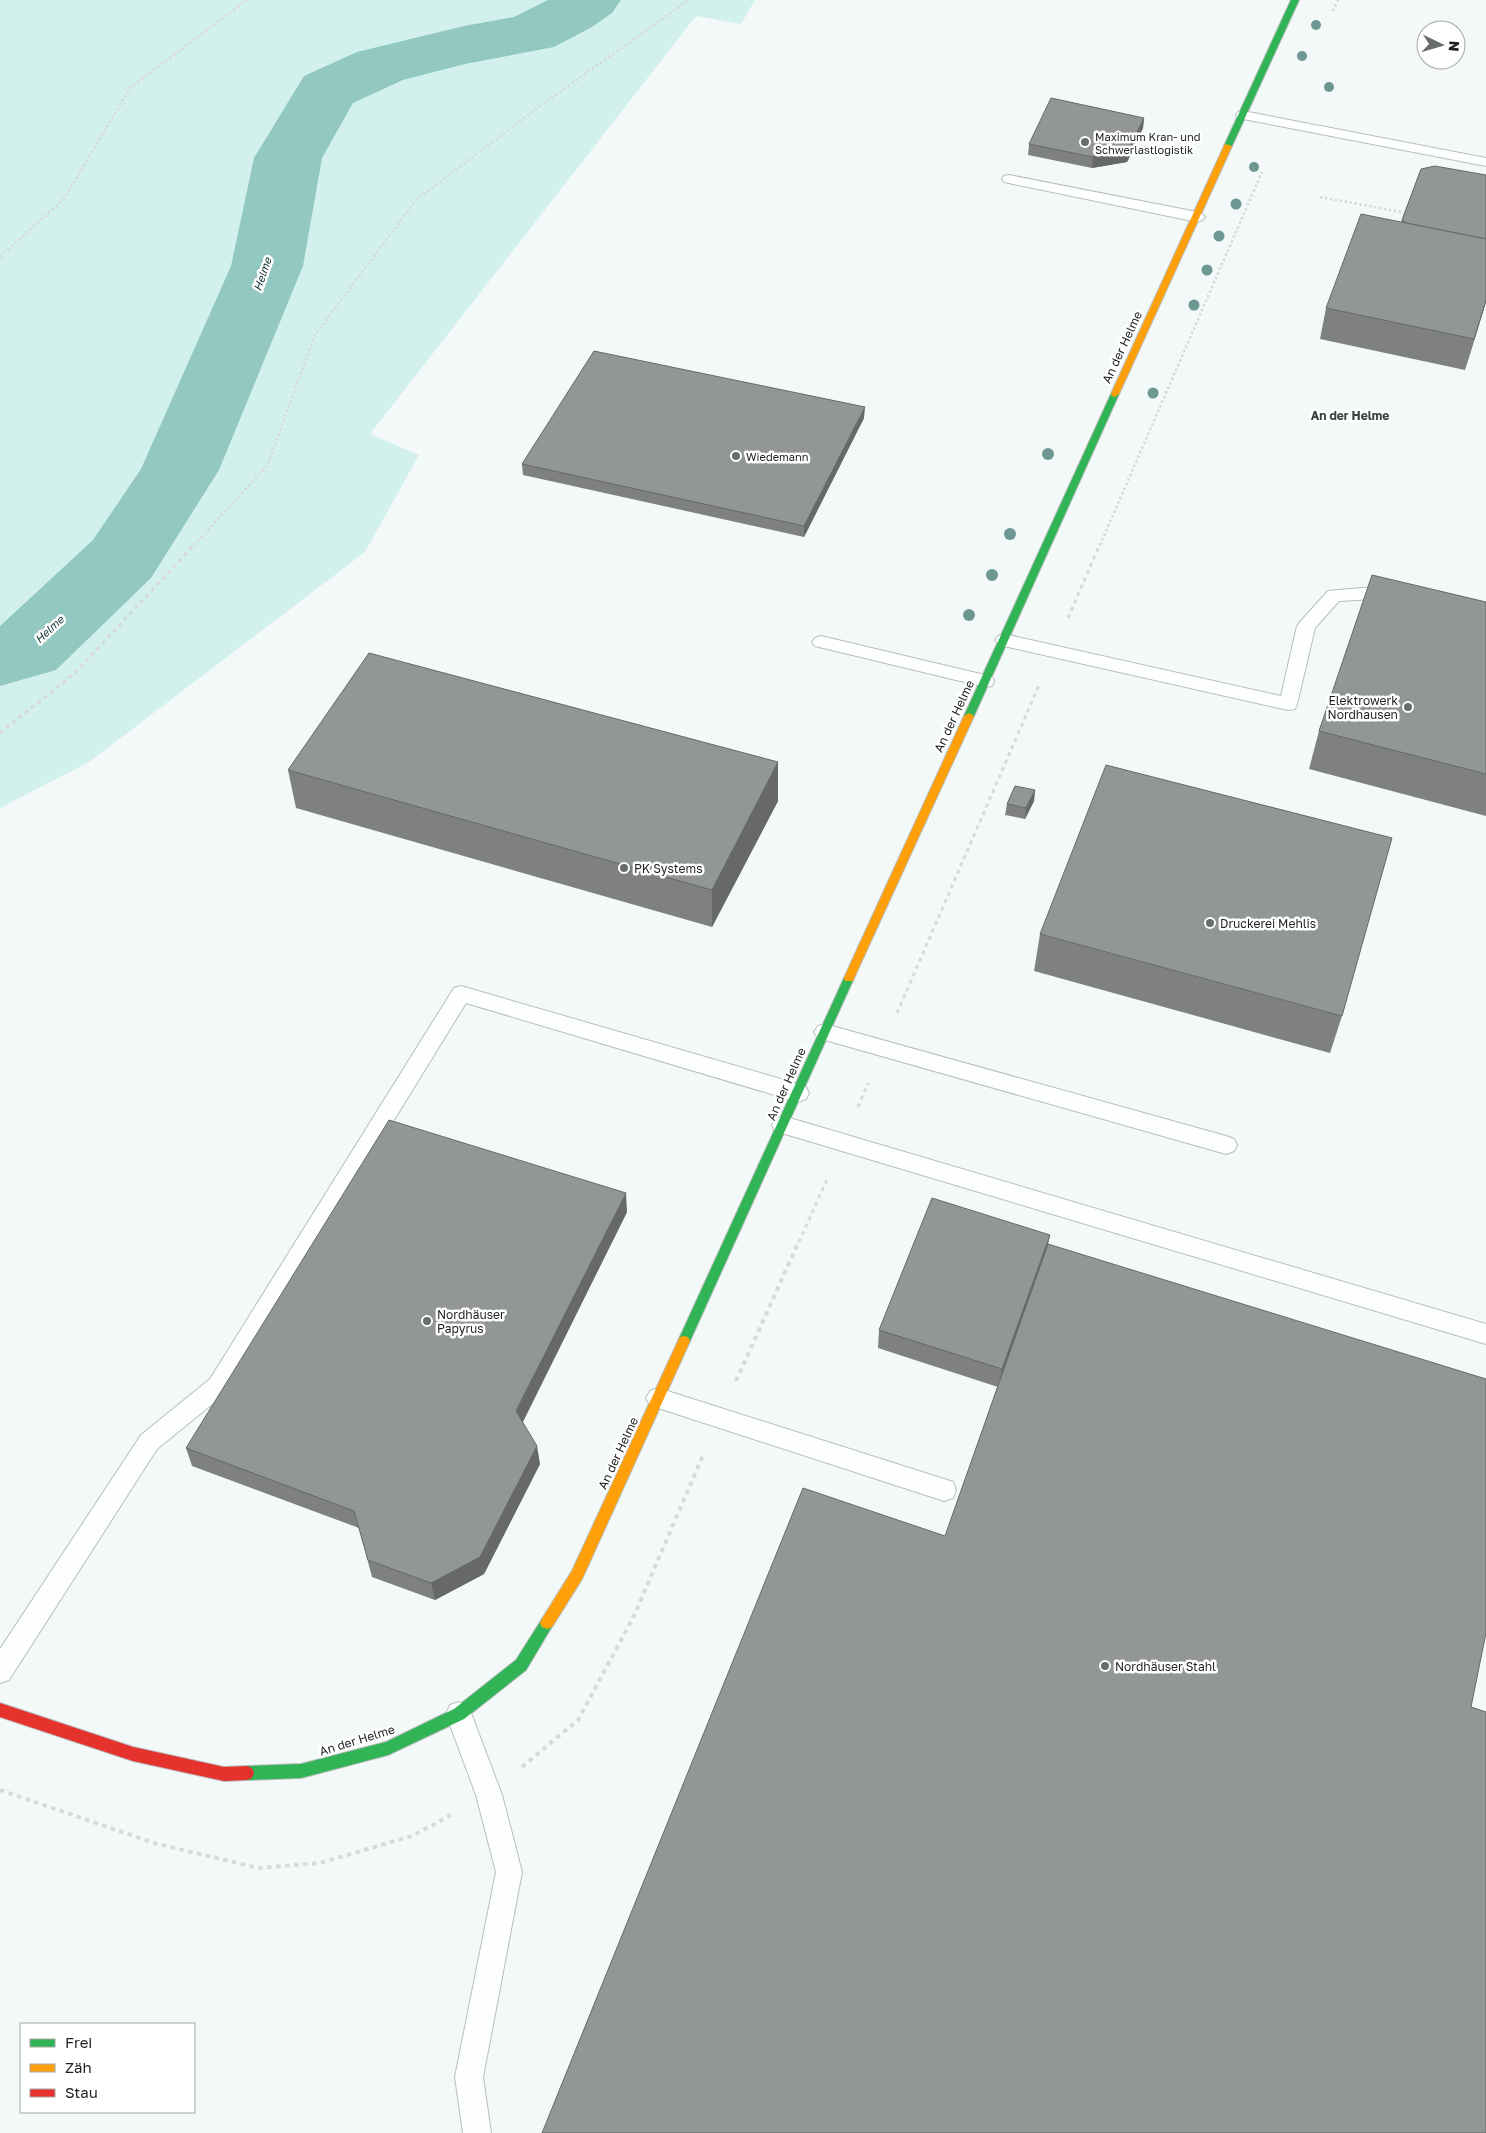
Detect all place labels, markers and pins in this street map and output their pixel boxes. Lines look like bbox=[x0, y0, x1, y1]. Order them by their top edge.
place label: Maximum Kran- und Schwerlastlogistik bbox=[1095, 130, 1200, 156]
marker: Maximum Kran- und Schwerlastlogistik bbox=[1079, 136, 1091, 148]
marker: Wiedemann bbox=[730, 450, 742, 462]
place label: Wiedemann bbox=[746, 450, 809, 463]
place label: Elektrowerk Nordhausen bbox=[1328, 693, 1398, 722]
marker: Elektrowerk Nordhausen bbox=[1402, 701, 1414, 713]
place label: PK Systems bbox=[634, 861, 703, 876]
marker: PK Systems bbox=[618, 862, 630, 874]
place label: Druckerei Mehlis bbox=[1220, 916, 1316, 931]
marker: Druckerei Mehlis bbox=[1204, 917, 1216, 929]
place label: Nordhäuser Papyrus bbox=[437, 1307, 505, 1336]
marker: Nordhäuser Papyrus bbox=[421, 1315, 433, 1327]
place label: Nordhäuser Stahl bbox=[1115, 1659, 1216, 1674]
marker: Nordhäuser Stahl bbox=[1099, 1660, 1111, 1672]

